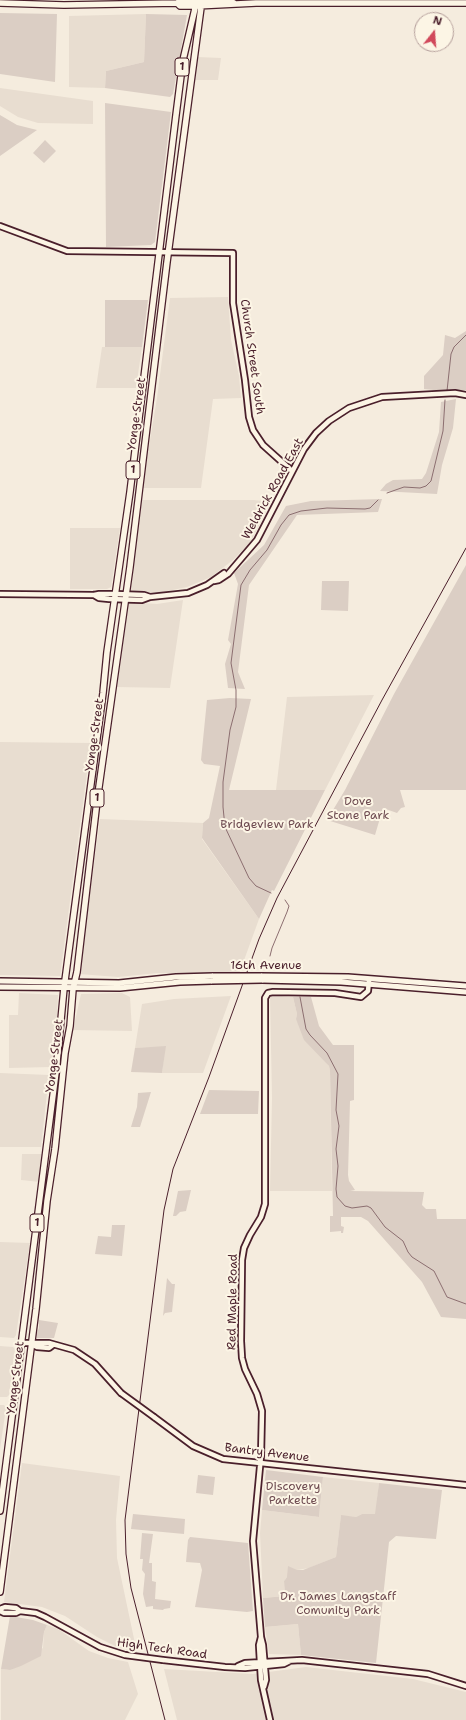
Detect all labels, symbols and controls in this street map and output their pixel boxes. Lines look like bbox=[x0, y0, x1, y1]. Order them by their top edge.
north arrow bbox=[414, 12, 454, 52]
text: N bbox=[431, 13, 444, 29]
road number: 1 bbox=[175, 58, 189, 76]
street label: Church Street South bbox=[237, 298, 267, 416]
street label: Yonge Street bbox=[125, 376, 149, 452]
street label: Weldrick Road East bbox=[239, 436, 307, 542]
road number: 1 bbox=[126, 461, 140, 479]
street label: Yonge Street bbox=[83, 697, 107, 773]
road number: 1 bbox=[90, 789, 104, 807]
park label: Dove Stone Park bbox=[327, 795, 389, 823]
park label: Bridgeview Park bbox=[220, 818, 314, 832]
street label: 16th Avenue bbox=[230, 959, 302, 973]
street label: Yonge Street bbox=[43, 1018, 67, 1094]
road number: 1 bbox=[30, 1214, 44, 1232]
street label: Red Maple Road bbox=[225, 1254, 241, 1350]
street label: Yonge Street bbox=[4, 1340, 28, 1416]
street label: Bantry Avenue bbox=[224, 1441, 310, 1465]
park label: Discovery Parkette bbox=[266, 1480, 320, 1508]
park label: Dr. James Langstaff Comunity Park bbox=[280, 1590, 396, 1618]
street label: High Tech Road bbox=[116, 1636, 208, 1662]

